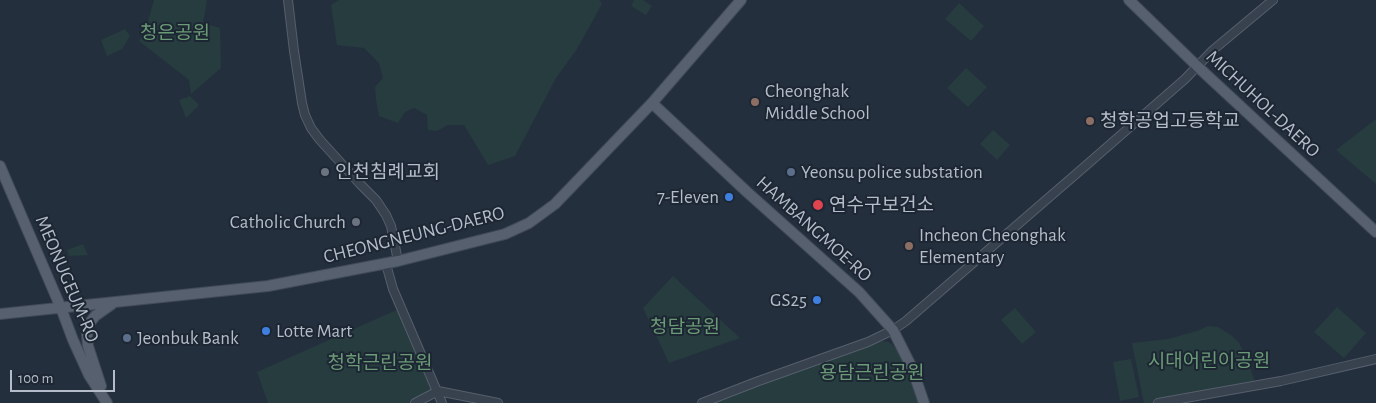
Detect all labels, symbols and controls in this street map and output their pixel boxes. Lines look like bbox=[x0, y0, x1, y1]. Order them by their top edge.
park label: 청은공원 bbox=[140, 22, 210, 44]
street label: MICHUHOL-DAERO bbox=[1201, 46, 1325, 162]
place label: Cheonghak Middle School bbox=[765, 80, 870, 124]
marker: Cheonghak Middle School bbox=[749, 96, 761, 108]
place label: 청학공업고등학교 bbox=[1100, 110, 1240, 132]
marker: 청학공업고등학교 bbox=[1084, 115, 1096, 127]
place label: 인천침례교회 bbox=[335, 161, 440, 183]
place label: Yeonsu police substation bbox=[801, 161, 983, 183]
marker: 인천침례교회 bbox=[319, 166, 331, 178]
marker: Yeonsu police substation bbox=[785, 166, 797, 178]
street label: HAMBANGMOE-RO bbox=[752, 171, 876, 287]
place label: 7-Eleven bbox=[657, 186, 719, 208]
marker: 7-Eleven bbox=[723, 191, 735, 203]
place label: 연수구보건소 bbox=[829, 194, 934, 216]
marker: 연수구보건소 bbox=[811, 198, 825, 212]
street label: CHEONGNEUNG-DAERO bbox=[321, 201, 507, 269]
place label: Catholic Church bbox=[230, 211, 346, 233]
street label: MEONUGEUM-RO bbox=[30, 212, 104, 346]
marker: Catholic Church bbox=[350, 216, 362, 228]
place label: Incheon Cheonghak Elementary bbox=[919, 224, 1066, 268]
marker: Incheon Cheonghak Elementary bbox=[903, 240, 915, 252]
place label: GS25 bbox=[770, 289, 807, 311]
marker: GS25 bbox=[811, 294, 823, 306]
park label: 청담공원 bbox=[650, 316, 720, 338]
place label: Lotte Mart bbox=[276, 320, 352, 342]
marker: Lotte Mart bbox=[260, 325, 272, 337]
place label: Jeonbuk Bank bbox=[137, 327, 239, 349]
marker: Jeonbuk Bank bbox=[121, 332, 133, 344]
park label: 시대어린이공원 bbox=[1148, 350, 1270, 372]
park label: 청학근린공원 bbox=[328, 352, 432, 374]
scale bar bbox=[12, 360, 118, 392]
park label: 용담근린공원 bbox=[820, 362, 924, 384]
text: 100 m bbox=[18, 371, 53, 386]

